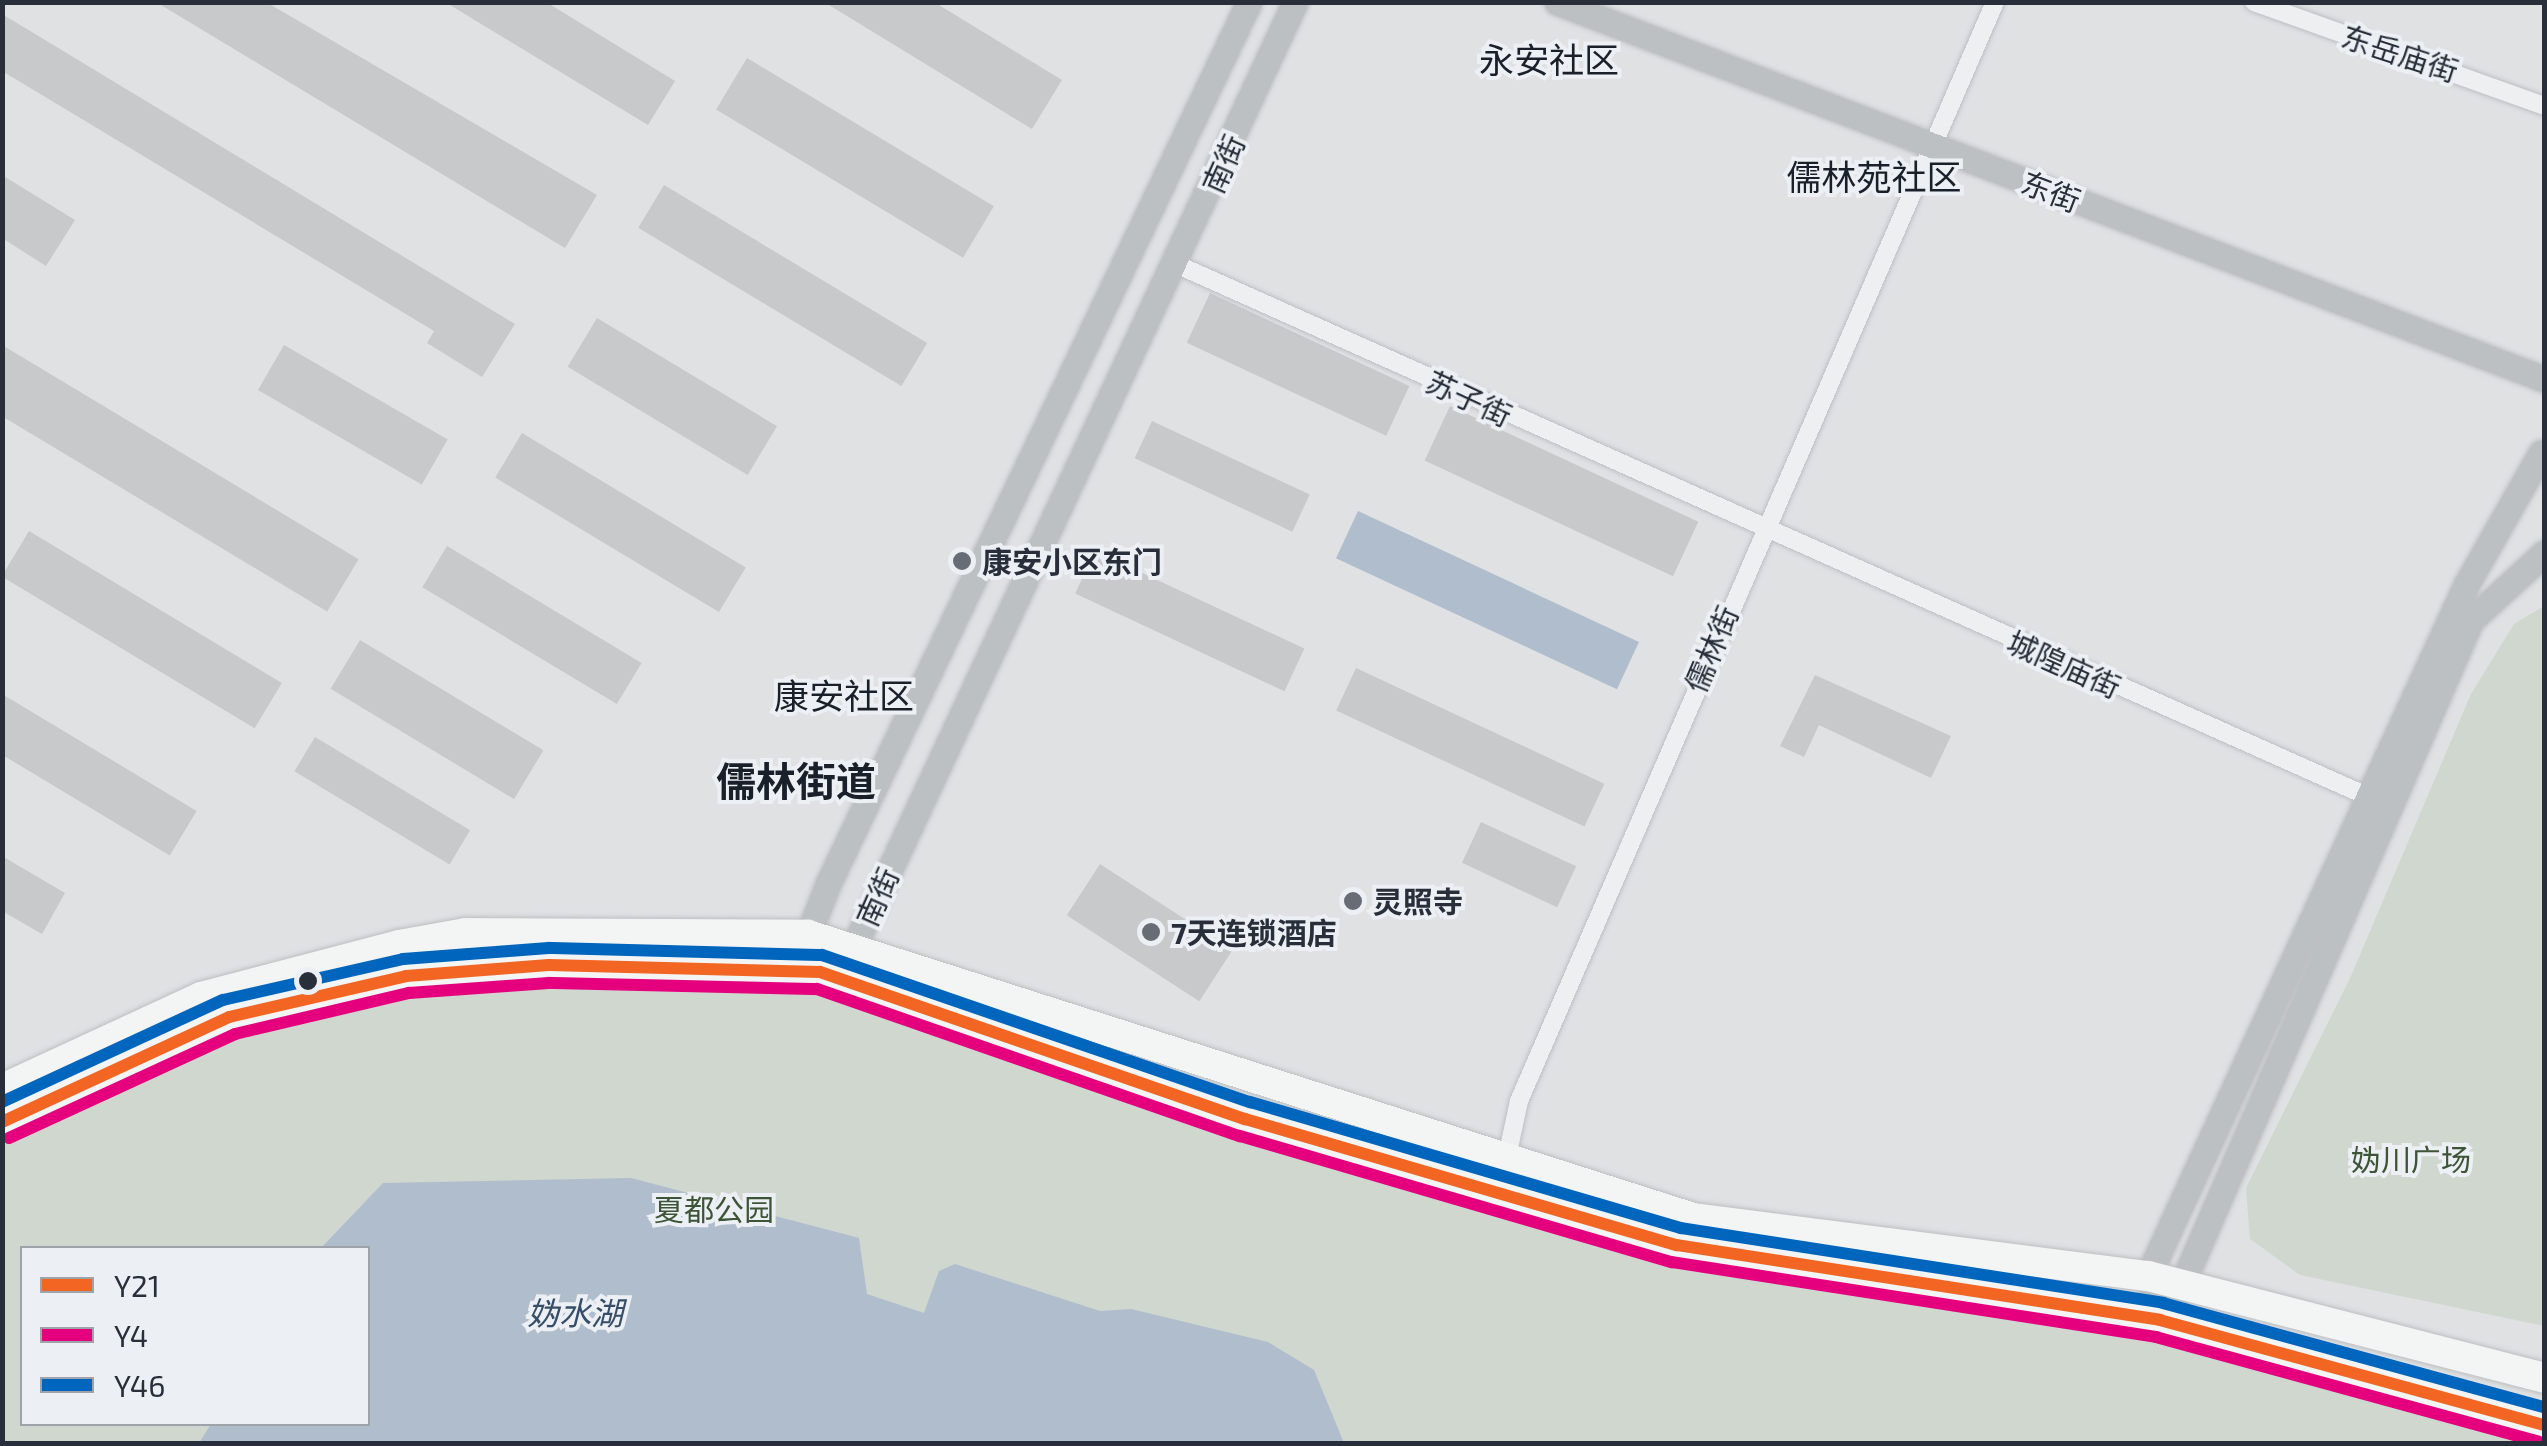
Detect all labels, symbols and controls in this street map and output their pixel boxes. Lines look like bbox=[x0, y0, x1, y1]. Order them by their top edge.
street label: 东岳庙街 bbox=[2337, 17, 2463, 89]
district label: 永安社区 bbox=[1479, 38, 1619, 80]
street label: 南街 bbox=[1194, 129, 1252, 199]
district label: 儒林苑社区 bbox=[1787, 155, 1961, 197]
street label: 东街 bbox=[2017, 163, 2085, 219]
street label: 苏子街 bbox=[1421, 363, 1517, 433]
place label: 康安小区东门 bbox=[982, 543, 1162, 579]
marker: 康安小区东门 bbox=[951, 550, 973, 572]
street label: 儒林街 bbox=[1677, 601, 1745, 697]
street label: 城隍庙街 bbox=[2002, 623, 2126, 705]
district label: 康安社区 bbox=[774, 674, 914, 716]
district label: 儒林街道 bbox=[716, 756, 876, 804]
street label: 南街 bbox=[848, 862, 906, 932]
place label: 灵照寺 bbox=[1373, 883, 1463, 919]
marker: 灵照寺 bbox=[1342, 890, 1364, 912]
place label: 7天连锁酒店 bbox=[1171, 914, 1337, 950]
marker: 7天连锁酒店 bbox=[1140, 921, 1162, 943]
unlabelled marker bbox=[298, 971, 318, 991]
park label: 妫川广场 bbox=[2351, 1141, 2471, 1177]
park label: 夏都公园 bbox=[654, 1191, 774, 1227]
legend bbox=[20, 1246, 370, 1426]
text: Y21 bbox=[114, 1267, 160, 1303]
water label: 妫水湖 bbox=[527, 1293, 623, 1331]
text: Y4 bbox=[114, 1317, 148, 1353]
text: Y46 bbox=[114, 1367, 165, 1403]

